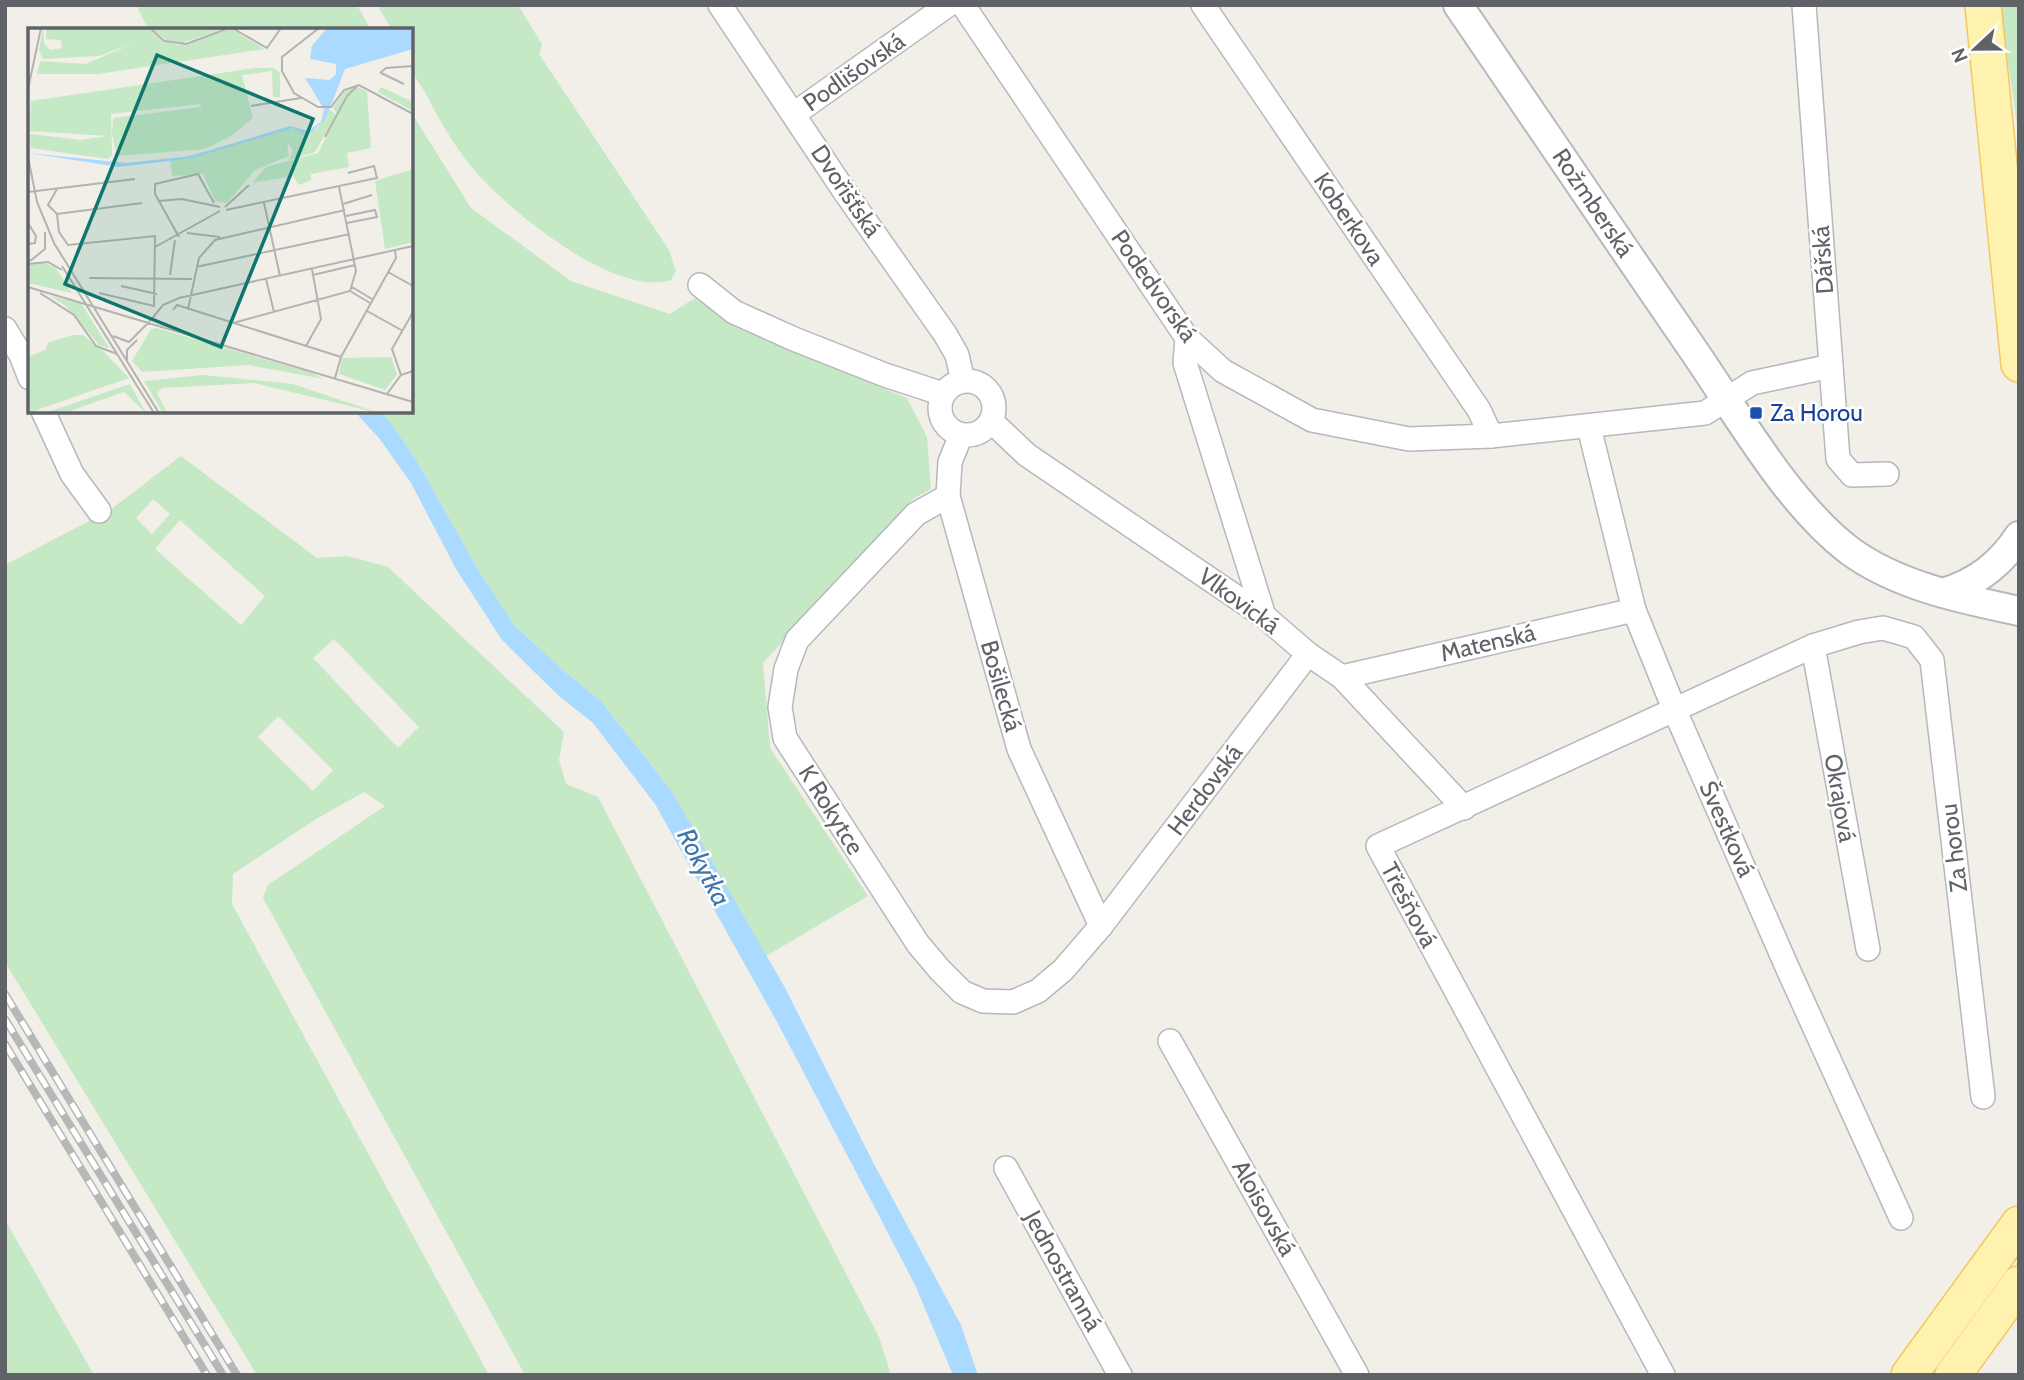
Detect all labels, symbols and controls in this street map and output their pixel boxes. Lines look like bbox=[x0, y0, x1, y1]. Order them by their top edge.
north arrow bbox=[1940, 14, 2010, 84]
street label: Podlišovská bbox=[797, 26, 911, 117]
inset map bbox=[28, 28, 413, 413]
text: N bbox=[1947, 45, 1973, 66]
street label: Dvořišťská bbox=[805, 139, 888, 243]
street label: Rožmberská bbox=[1547, 143, 1641, 263]
street label: Koberkova bbox=[1308, 167, 1391, 271]
street label: Podedvorská bbox=[1105, 224, 1204, 348]
street label: Dářská bbox=[1806, 224, 1839, 295]
place label: Za Horou bbox=[1770, 398, 1863, 427]
marker: Za Horou bbox=[1748, 405, 1764, 421]
street label: Vlkovická bbox=[1193, 561, 1286, 640]
street label: Matenská bbox=[1438, 617, 1539, 667]
street label: Bošilecká bbox=[975, 637, 1028, 735]
street label: Herdovská bbox=[1161, 738, 1248, 841]
street label: Okrajová bbox=[1818, 751, 1863, 845]
street label: K Rokytce bbox=[793, 760, 870, 860]
street label: Švestková bbox=[1693, 776, 1762, 882]
street label: Za horou bbox=[1934, 802, 1973, 894]
water label: Rokytka bbox=[670, 823, 738, 911]
street label: Třešňová bbox=[1375, 857, 1444, 953]
street label: Aloisovská bbox=[1226, 1155, 1303, 1261]
street label: Jednostranná bbox=[1018, 1205, 1109, 1337]

